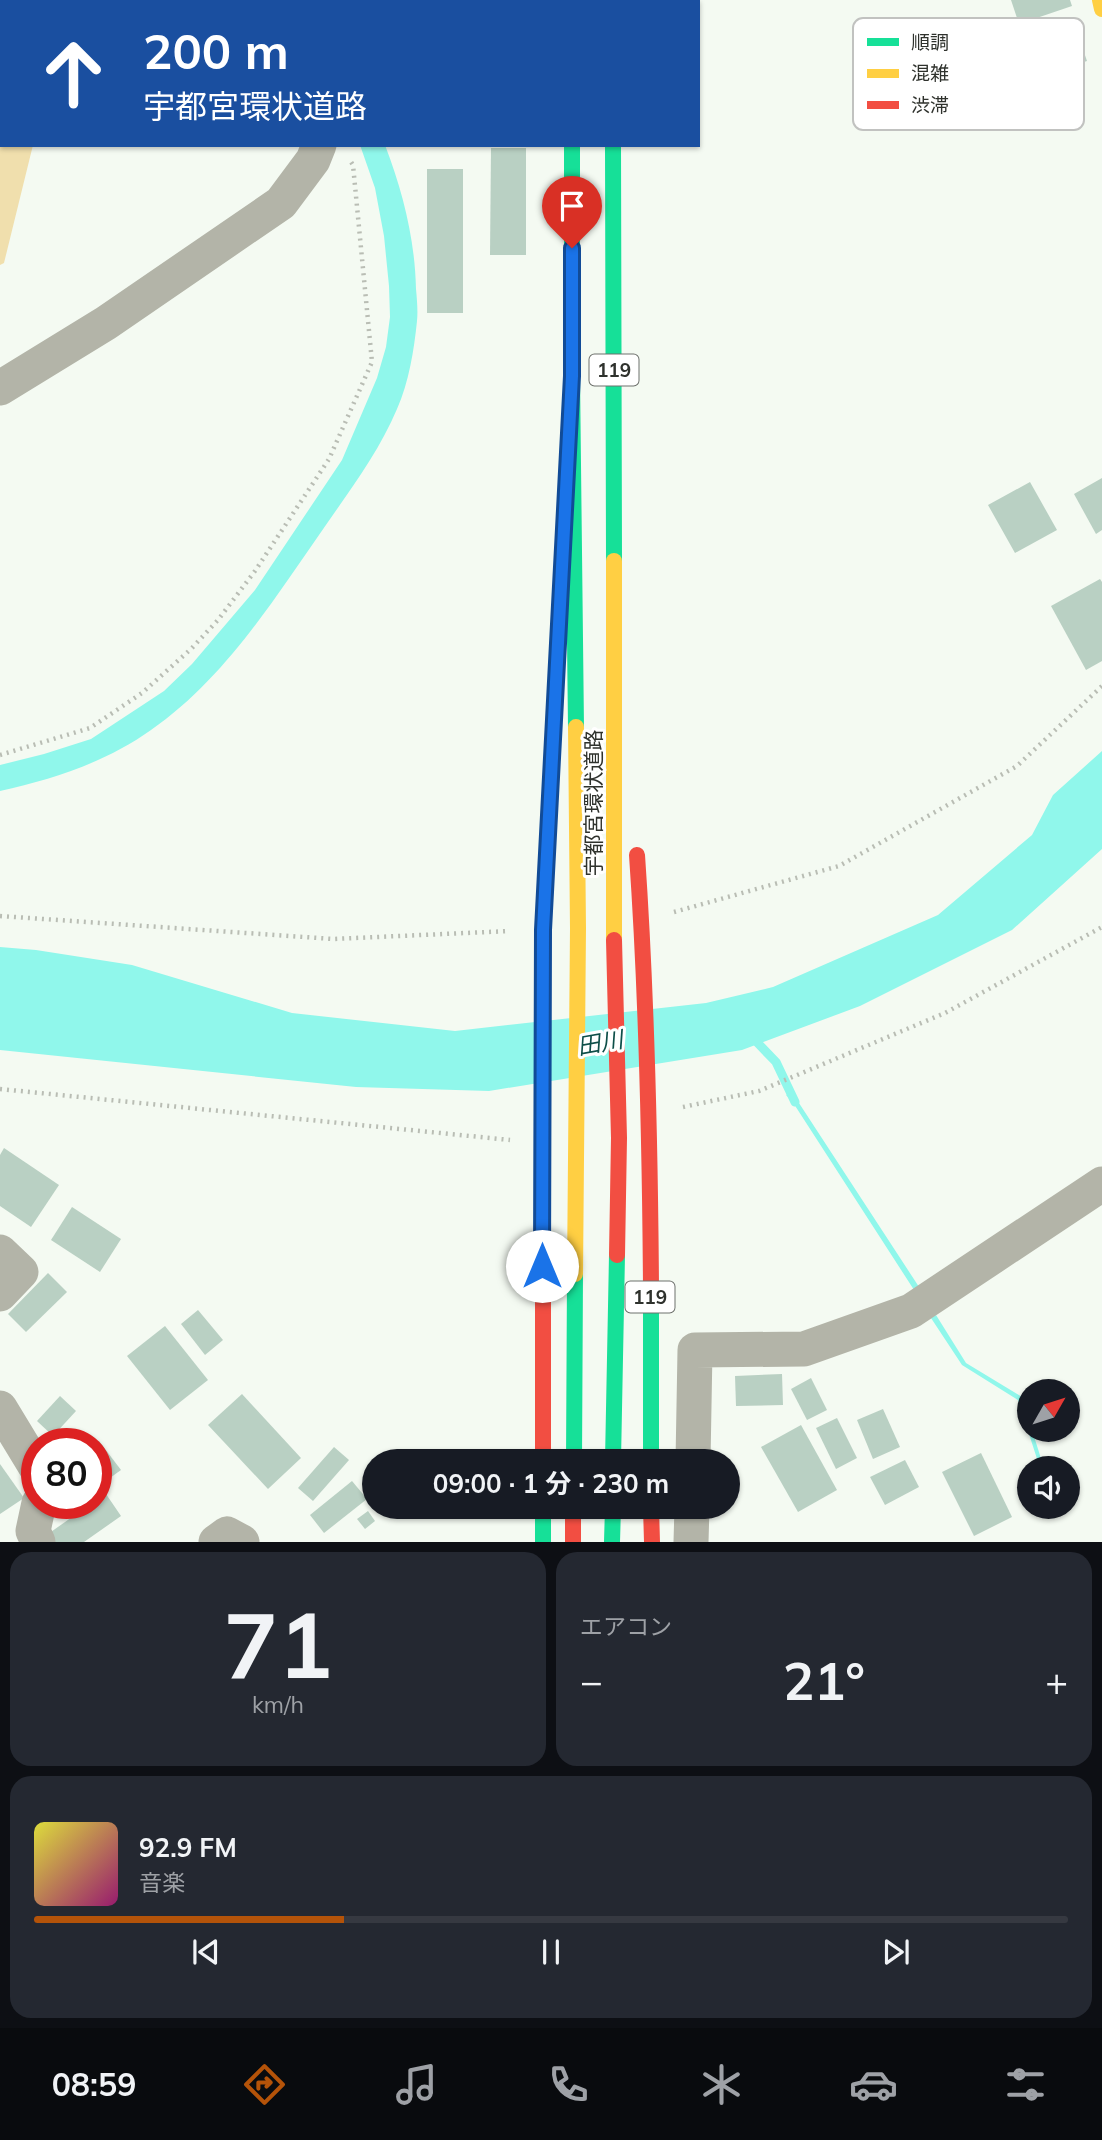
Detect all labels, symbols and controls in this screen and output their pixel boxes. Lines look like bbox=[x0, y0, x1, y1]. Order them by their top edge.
legend bbox=[853, 18, 1084, 130]
text: 200 m bbox=[143, 20, 289, 81]
icon: ahead bbox=[28, 28, 119, 119]
text: 順調 bbox=[911, 30, 949, 54]
text: 混雑 bbox=[911, 61, 949, 85]
text: 宇都宮環状道路 bbox=[143, 86, 367, 126]
text: 渋滞 bbox=[911, 93, 949, 117]
pin bbox=[542, 176, 602, 248]
icon: arrive bbox=[553, 187, 591, 225]
road number: 119 bbox=[590, 354, 638, 386]
street label: 宇都宮環状道路 bbox=[580, 730, 606, 877]
water label: 田川 bbox=[575, 1024, 628, 1061]
position arrow bbox=[505, 1229, 579, 1303]
road number: 119 bbox=[626, 1282, 674, 1312]
north arrow bbox=[1017, 1379, 1080, 1442]
map controls bbox=[1017, 1379, 1080, 1519]
speed limit sign: 80 bbox=[21, 1428, 112, 1519]
button: sound bbox=[1017, 1456, 1080, 1519]
text: 09:00 · 1 分 · 230 m bbox=[433, 1467, 669, 1500]
text: 71 bbox=[223, 1587, 333, 1701]
text: エアコン bbox=[580, 1612, 672, 1641]
text: 21° bbox=[783, 1648, 865, 1713]
text: − bbox=[580, 1657, 603, 1705]
text: + bbox=[1045, 1657, 1068, 1705]
text: km/h bbox=[252, 1690, 304, 1719]
text: 92.9 FM bbox=[139, 1831, 237, 1864]
text: 音楽 bbox=[139, 1868, 185, 1897]
icon: previous bbox=[187, 1933, 225, 1971]
icon: pause bbox=[532, 1933, 570, 1971]
icon: next bbox=[877, 1933, 915, 1971]
icon: directions bbox=[240, 2060, 289, 2109]
icon: music bbox=[392, 2060, 441, 2109]
icon: phone bbox=[544, 2060, 593, 2109]
icon: climate bbox=[697, 2060, 746, 2109]
icon: car bbox=[849, 2060, 898, 2109]
icon: filters bbox=[1001, 2060, 1050, 2109]
text: 08:59 bbox=[52, 2064, 136, 2104]

